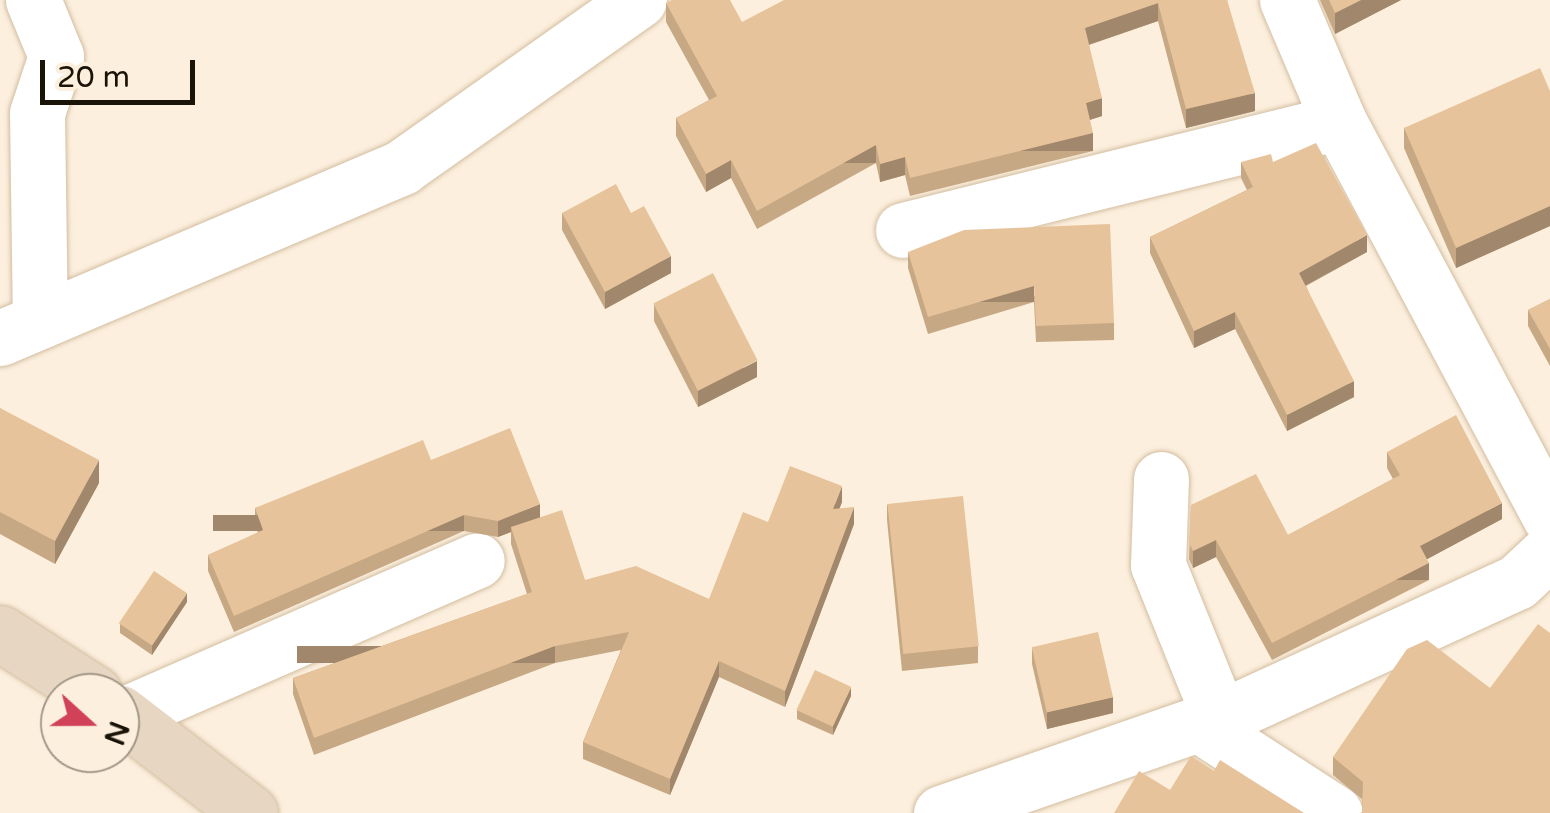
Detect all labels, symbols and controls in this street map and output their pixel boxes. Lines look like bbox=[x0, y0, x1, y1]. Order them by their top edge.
scale bar bbox=[45, 40, 200, 102]
text: 20 m bbox=[57, 59, 130, 96]
north arrow bbox=[40, 673, 140, 773]
text: N bbox=[96, 716, 136, 750]

